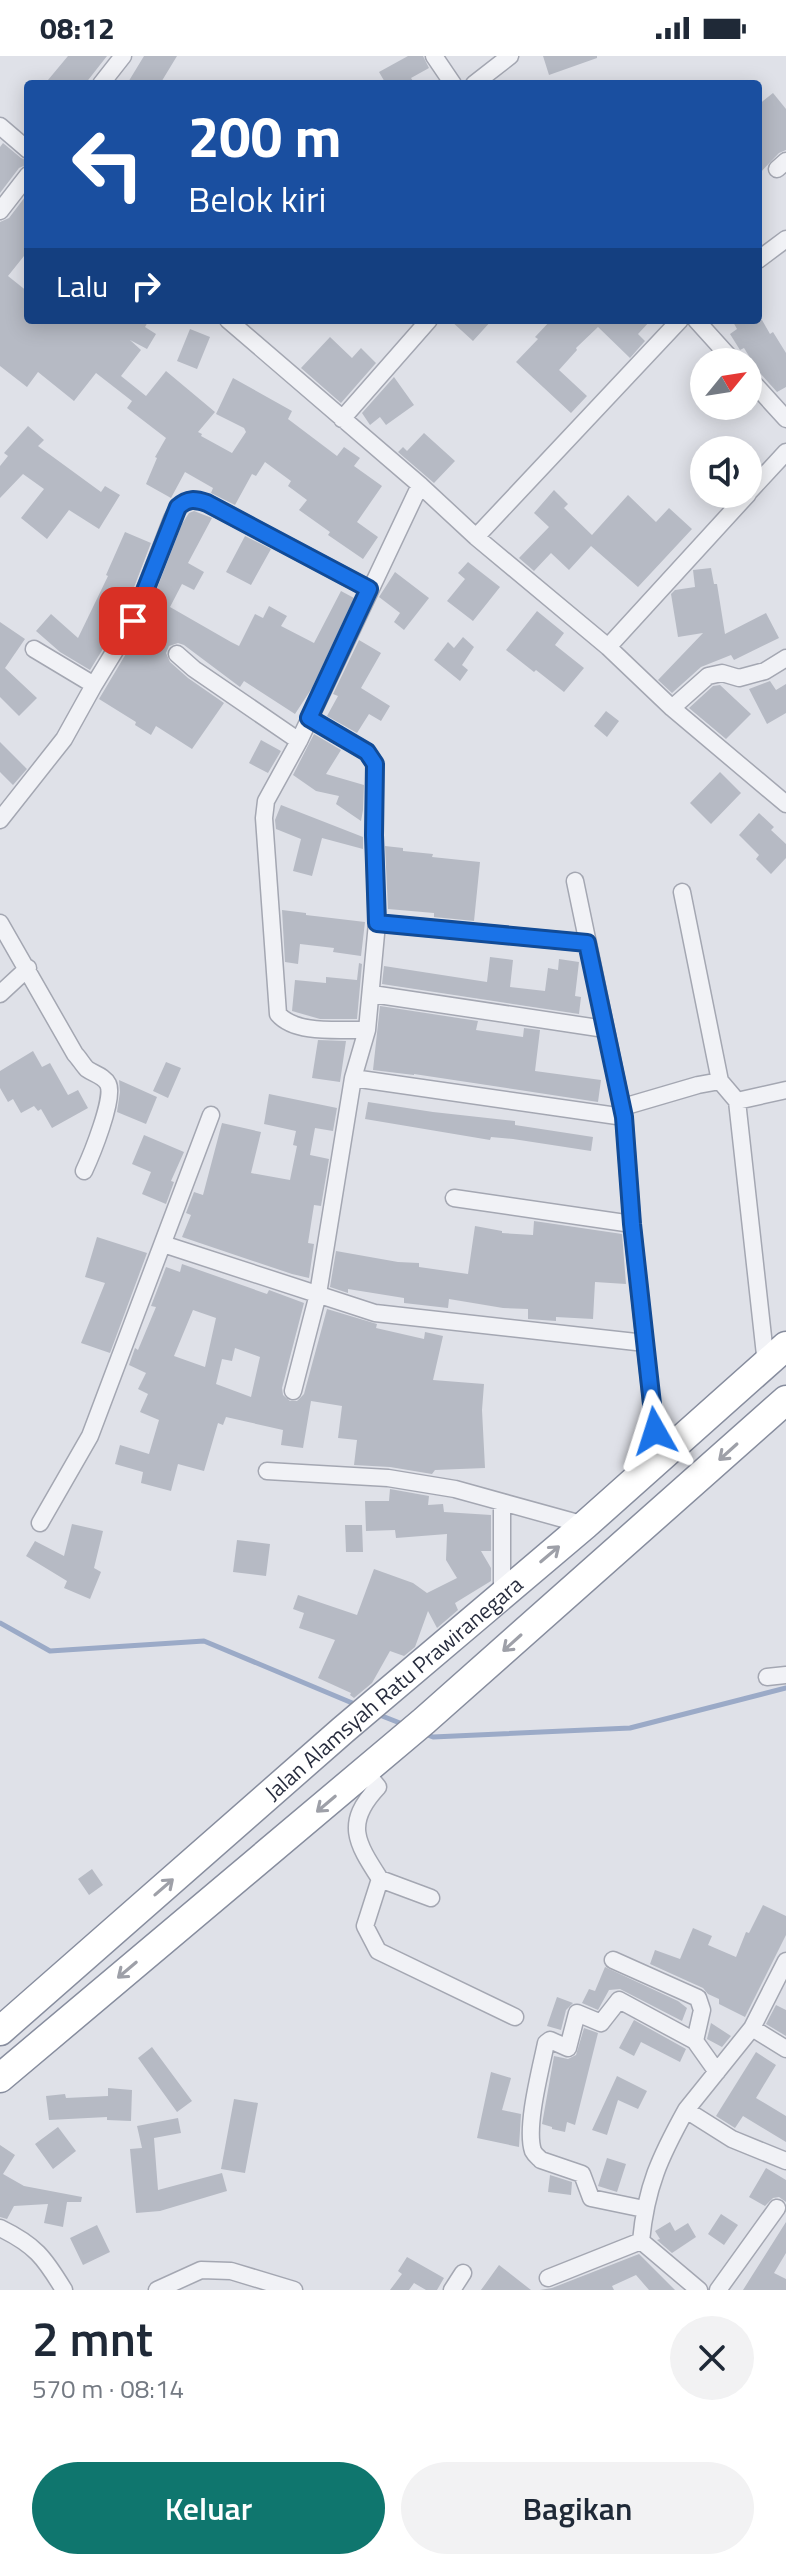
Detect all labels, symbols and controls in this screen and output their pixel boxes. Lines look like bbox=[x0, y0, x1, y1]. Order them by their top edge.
text: 08:12 bbox=[40, 5, 115, 51]
text: 200 m bbox=[188, 94, 341, 179]
icon: left bbox=[56, 112, 160, 216]
text: Belok kiri bbox=[188, 171, 326, 226]
text: Lalu bbox=[56, 263, 108, 309]
icon: right bbox=[124, 264, 168, 308]
north arrow bbox=[690, 348, 762, 420]
map controls bbox=[690, 348, 762, 508]
button: sound bbox=[690, 436, 762, 508]
pin bbox=[99, 587, 167, 655]
icon: arrive bbox=[111, 599, 155, 643]
position arrow bbox=[613, 1389, 697, 1473]
one-way arrow bbox=[718, 1442, 738, 1460]
one-way arrow bbox=[540, 1545, 560, 1563]
street label: Jalan Alamsyah Ratu Prawiranegara bbox=[257, 1568, 530, 1809]
one-way arrow bbox=[503, 1634, 523, 1652]
one-way arrow bbox=[316, 1795, 337, 1813]
one-way arrow bbox=[153, 1878, 174, 1896]
one-way arrow bbox=[117, 1961, 137, 1979]
text: 2 mnt bbox=[32, 2302, 153, 2375]
button: close bbox=[670, 2316, 754, 2400]
text: 570 m · 08:14 bbox=[32, 2369, 184, 2408]
button: Keluar bbox=[32, 2462, 385, 2554]
button: Bagikan bbox=[401, 2462, 754, 2554]

